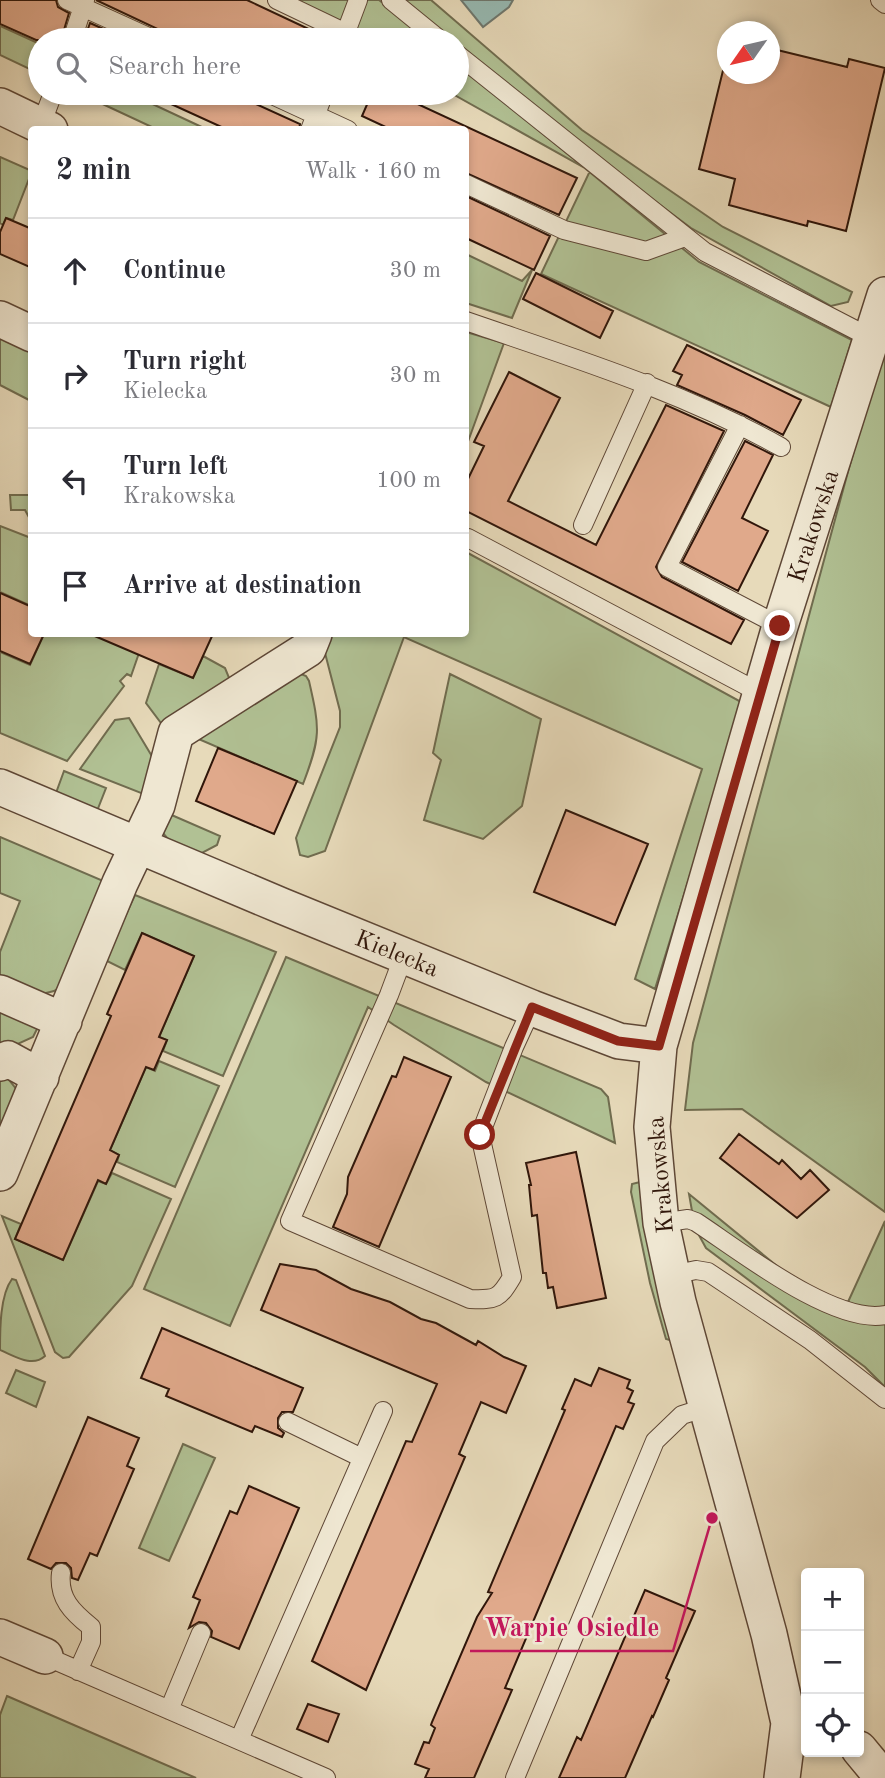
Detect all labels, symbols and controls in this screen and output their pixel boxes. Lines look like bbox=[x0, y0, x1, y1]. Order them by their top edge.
north arrow bbox=[717, 21, 780, 84]
search box bbox=[28, 28, 469, 105]
icon: search bbox=[52, 48, 90, 86]
text: Search here bbox=[108, 54, 241, 80]
text: 2 min bbox=[56, 156, 131, 186]
text: Walk · 160 m bbox=[305, 160, 441, 183]
icon: ahead bbox=[56, 252, 94, 290]
text: Continue bbox=[123, 258, 226, 284]
text: 30 m bbox=[390, 259, 441, 282]
text: Turn right bbox=[123, 349, 246, 375]
icon: right bbox=[56, 357, 94, 395]
text: 30 m bbox=[390, 364, 441, 387]
text: Kielecka bbox=[123, 380, 207, 403]
text: Turn left bbox=[123, 454, 228, 480]
icon: left bbox=[56, 462, 94, 500]
street label: Krakowska bbox=[785, 467, 844, 586]
text: 100 m bbox=[376, 469, 441, 492]
text: Krakowska bbox=[123, 485, 235, 508]
icon: arrive bbox=[56, 567, 94, 605]
text: Arrive at destination bbox=[123, 573, 362, 599]
route end bbox=[764, 610, 795, 641]
street label: Kielecka bbox=[351, 927, 442, 983]
street label: Krakowska bbox=[645, 1115, 679, 1234]
route start bbox=[464, 1119, 495, 1150]
map controls bbox=[801, 1568, 864, 1757]
button: + bbox=[801, 1568, 864, 1631]
callout: Warpie Osiedle bbox=[470, 1604, 673, 1651]
text: Warpie Osiedle bbox=[484, 1616, 660, 1642]
button: − bbox=[801, 1631, 864, 1694]
button: locate bbox=[801, 1694, 864, 1757]

